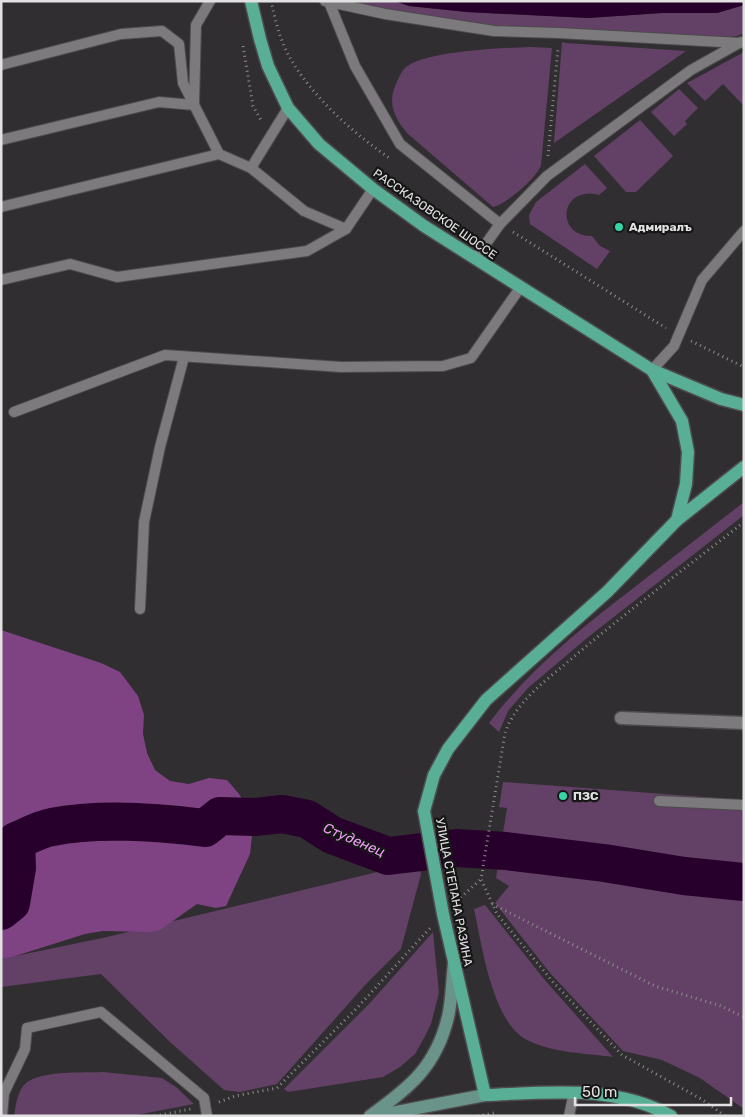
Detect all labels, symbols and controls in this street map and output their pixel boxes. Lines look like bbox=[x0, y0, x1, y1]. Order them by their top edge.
street label: РАССКАЗОВСКОЕ ШОССЕ bbox=[371, 166, 499, 262]
place label: Адмиралъ bbox=[629, 220, 692, 234]
marker: Адмиралъ bbox=[613, 221, 625, 233]
place label: ПЗС bbox=[573, 789, 599, 803]
marker: ПЗС bbox=[557, 790, 569, 802]
street label: УЛИЦА СТЕПАНА РАЗИНА bbox=[433, 817, 475, 967]
water label: Студенец bbox=[321, 819, 388, 861]
scale bar bbox=[575, 1074, 731, 1106]
text: 50 m bbox=[582, 1083, 617, 1101]

